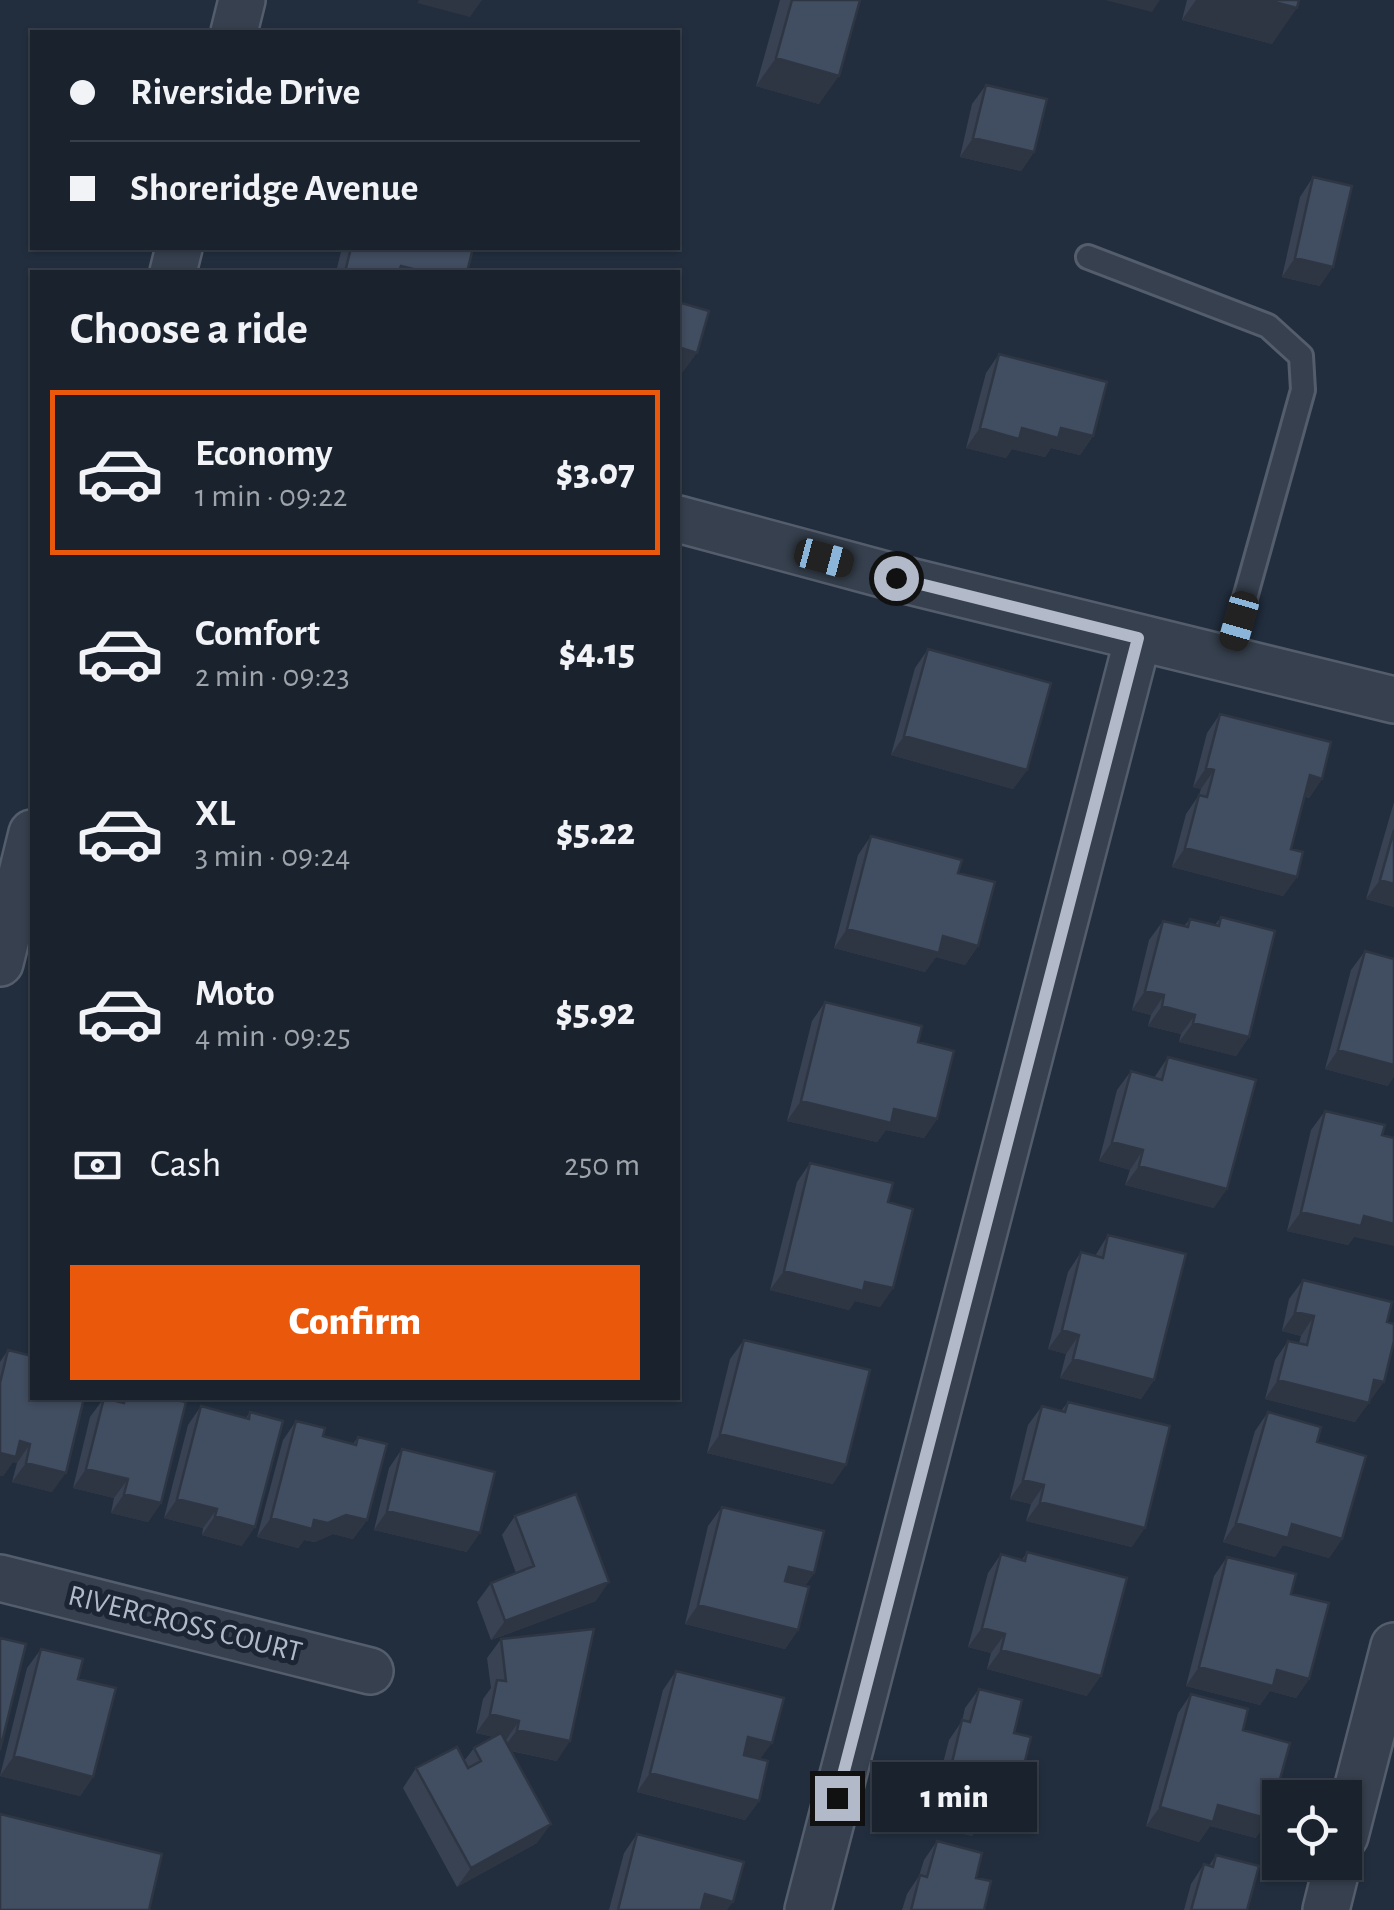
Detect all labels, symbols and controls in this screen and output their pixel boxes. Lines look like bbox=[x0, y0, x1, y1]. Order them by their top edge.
text: Riverside Drive bbox=[130, 74, 360, 112]
text: Shoreridge Avenue bbox=[130, 170, 418, 208]
text: Choose a ride bbox=[70, 307, 308, 352]
icon: car bbox=[75, 428, 165, 518]
text: Economy bbox=[195, 435, 333, 473]
text: $3.07 bbox=[556, 454, 635, 492]
text: 1 min · 09:22 bbox=[195, 480, 347, 512]
car bbox=[791, 536, 857, 580]
route start bbox=[874, 556, 919, 601]
car bbox=[1216, 588, 1262, 654]
icon: car bbox=[75, 608, 165, 698]
text: Comfort bbox=[195, 615, 320, 653]
text: $4.15 bbox=[559, 634, 635, 672]
text: 2 min · 09:23 bbox=[195, 660, 350, 692]
icon: car bbox=[75, 788, 165, 878]
text: XL bbox=[195, 795, 235, 833]
text: $5.22 bbox=[556, 814, 635, 852]
text: 3 min · 09:24 bbox=[195, 840, 350, 872]
icon: car bbox=[75, 968, 165, 1058]
text: Moto bbox=[195, 975, 275, 1013]
text: $5.92 bbox=[556, 994, 635, 1032]
text: 4 min · 09:25 bbox=[195, 1020, 351, 1052]
icon: cash bbox=[70, 1138, 125, 1193]
text: Cash bbox=[150, 1146, 221, 1184]
text: 250 m bbox=[564, 1149, 640, 1181]
button: Confirm bbox=[70, 1265, 640, 1380]
street label: RIVERCROSS COURT bbox=[65, 1580, 305, 1668]
callout: 1 min bbox=[872, 1763, 1037, 1833]
route end bbox=[815, 1776, 860, 1821]
map controls bbox=[1262, 1780, 1362, 1880]
button: locate bbox=[1262, 1780, 1362, 1880]
text: 1 min bbox=[920, 1781, 989, 1813]

